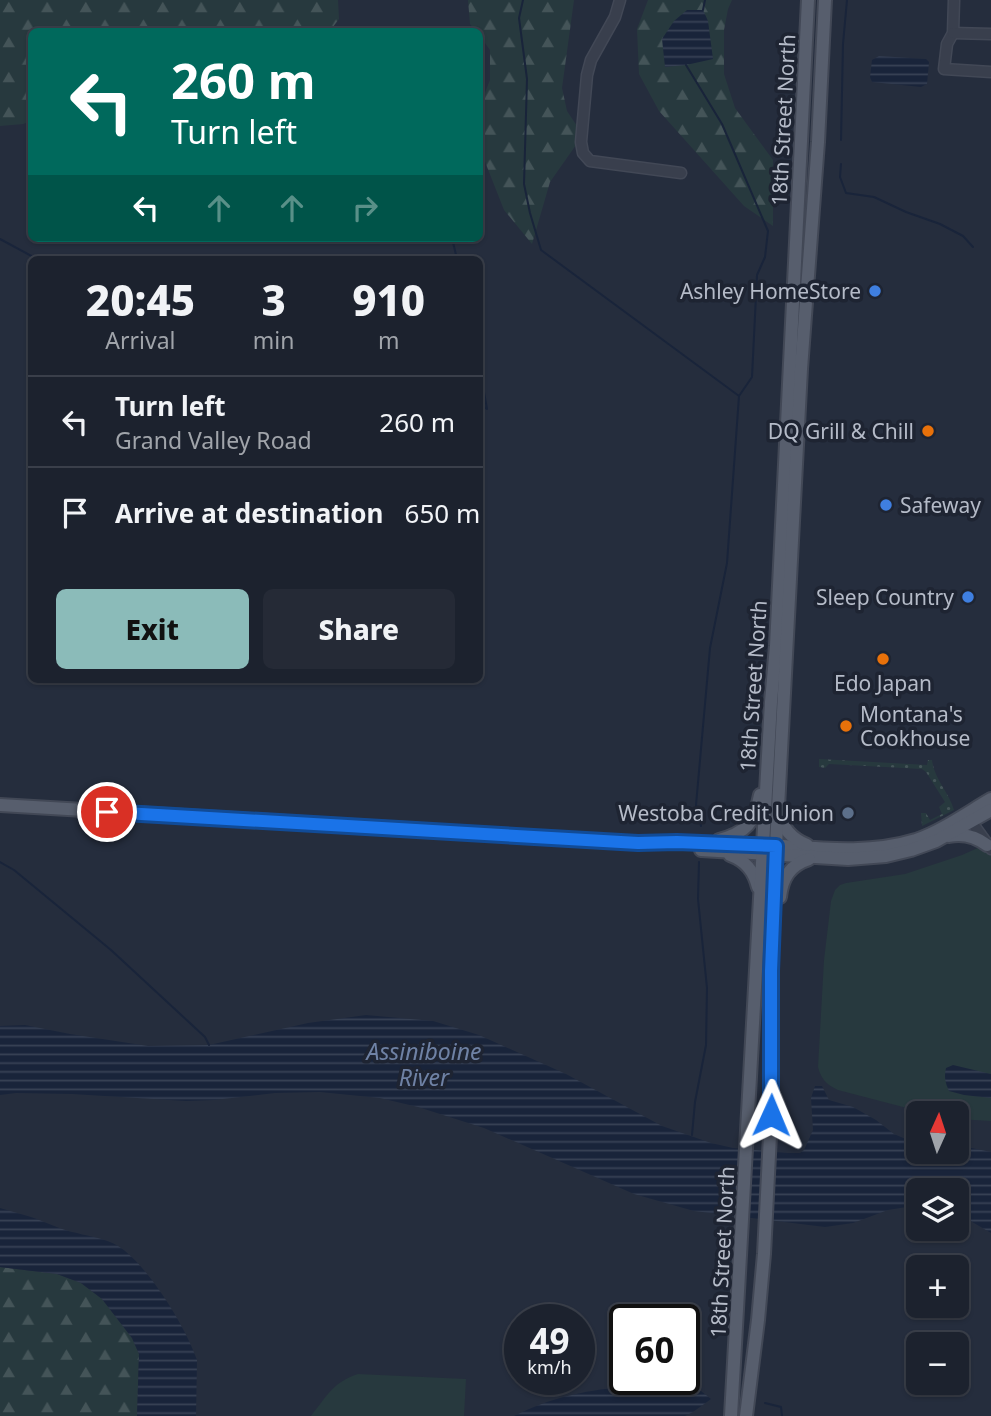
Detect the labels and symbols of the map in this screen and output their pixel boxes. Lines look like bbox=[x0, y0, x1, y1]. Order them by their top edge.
street label: 18th Street North bbox=[765, 33, 801, 207]
place label: Ashley HomeStore bbox=[680, 277, 861, 305]
marker: Ashley HomeStore bbox=[867, 283, 883, 299]
place label: DQ Grill & Chill bbox=[768, 417, 914, 445]
marker: DQ Grill & Chill bbox=[920, 423, 936, 439]
place label: Safeway bbox=[900, 491, 981, 519]
marker: Safeway bbox=[878, 497, 894, 513]
place label: Sleep Country bbox=[816, 583, 954, 611]
marker: Sleep Country bbox=[960, 589, 976, 605]
street label: 18th Street North bbox=[733, 599, 773, 773]
marker: Edo Japan bbox=[875, 651, 891, 667]
place label: Edo Japan bbox=[834, 669, 932, 697]
place label: Montana's Cookhouse bbox=[860, 700, 970, 752]
marker: Montana's Cookhouse bbox=[838, 718, 854, 734]
pin bbox=[77, 782, 137, 842]
place label: Westoba Credit Union bbox=[618, 799, 834, 827]
marker: Westoba Credit Union bbox=[840, 805, 856, 821]
water label: Assiniboine River bbox=[365, 1035, 481, 1093]
position arrow bbox=[734, 1078, 808, 1152]
north arrow bbox=[906, 1101, 970, 1164]
street label: 18th Street North bbox=[704, 1165, 740, 1339]
speed limit sign: 60 bbox=[609, 1304, 700, 1395]

